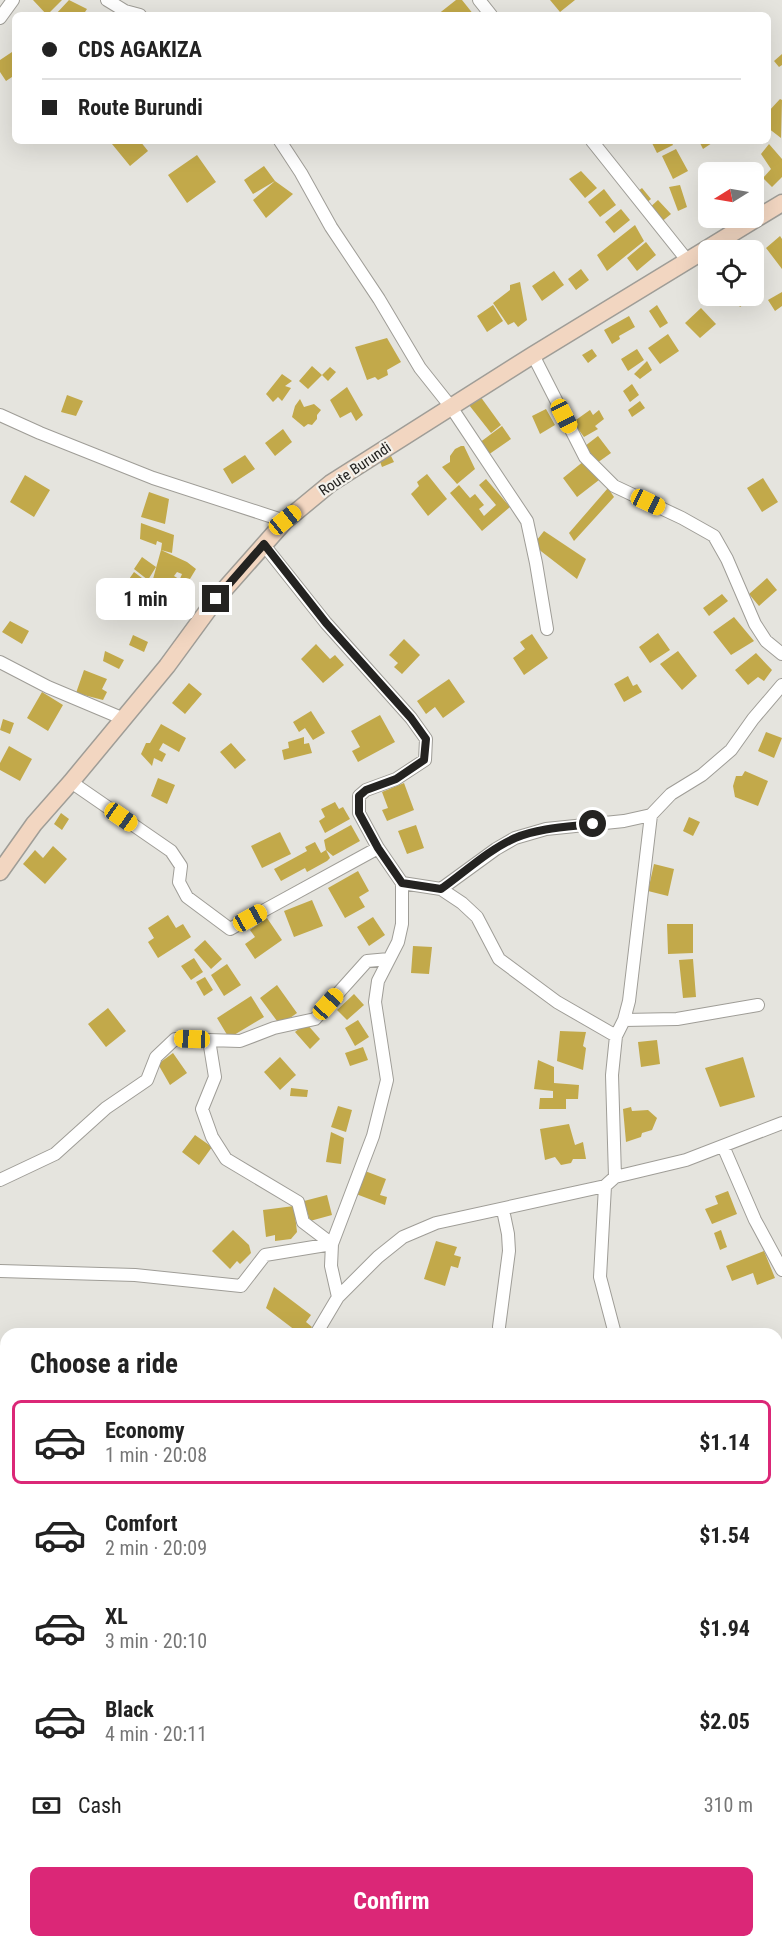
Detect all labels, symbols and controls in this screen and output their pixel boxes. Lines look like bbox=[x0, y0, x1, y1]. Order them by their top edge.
text: CDS AGAKIZA bbox=[78, 37, 202, 62]
text: Route Burundi bbox=[78, 95, 203, 120]
north arrow bbox=[698, 162, 764, 228]
map controls bbox=[698, 162, 764, 306]
button: locate bbox=[698, 240, 764, 306]
car bbox=[548, 396, 580, 436]
street label: Route Burundi bbox=[316, 438, 394, 500]
car bbox=[628, 486, 668, 518]
car bbox=[265, 502, 305, 538]
callout: 1 min bbox=[96, 578, 195, 620]
route end bbox=[202, 585, 229, 612]
text: 1 min bbox=[123, 587, 168, 611]
car bbox=[101, 799, 141, 835]
route start bbox=[579, 810, 606, 837]
car bbox=[230, 901, 270, 935]
car bbox=[309, 985, 347, 1023]
car bbox=[174, 1029, 210, 1049]
text: Choose a ride bbox=[30, 1348, 178, 1380]
icon: car bbox=[33, 1415, 87, 1469]
text: Economy bbox=[105, 1418, 185, 1443]
text: $1.14 bbox=[699, 1430, 750, 1455]
text: 1 min · 20:08 bbox=[105, 1443, 207, 1467]
icon: car bbox=[33, 1508, 87, 1562]
text: Comfort bbox=[105, 1511, 178, 1536]
text: $1.54 bbox=[699, 1523, 750, 1548]
text: 2 min · 20:09 bbox=[105, 1536, 207, 1560]
icon: car bbox=[33, 1601, 87, 1655]
text: XL bbox=[105, 1604, 128, 1629]
text: $1.94 bbox=[699, 1616, 750, 1641]
text: 3 min · 20:10 bbox=[105, 1629, 207, 1653]
icon: car bbox=[33, 1694, 87, 1748]
text: Black bbox=[105, 1697, 154, 1722]
text: $2.05 bbox=[699, 1709, 750, 1734]
text: 4 min · 20:11 bbox=[105, 1722, 207, 1746]
icon: cash bbox=[30, 1789, 63, 1822]
text: Cash bbox=[78, 1793, 122, 1818]
text: 310 m bbox=[704, 1793, 753, 1817]
button: Confirm bbox=[30, 1867, 753, 1936]

